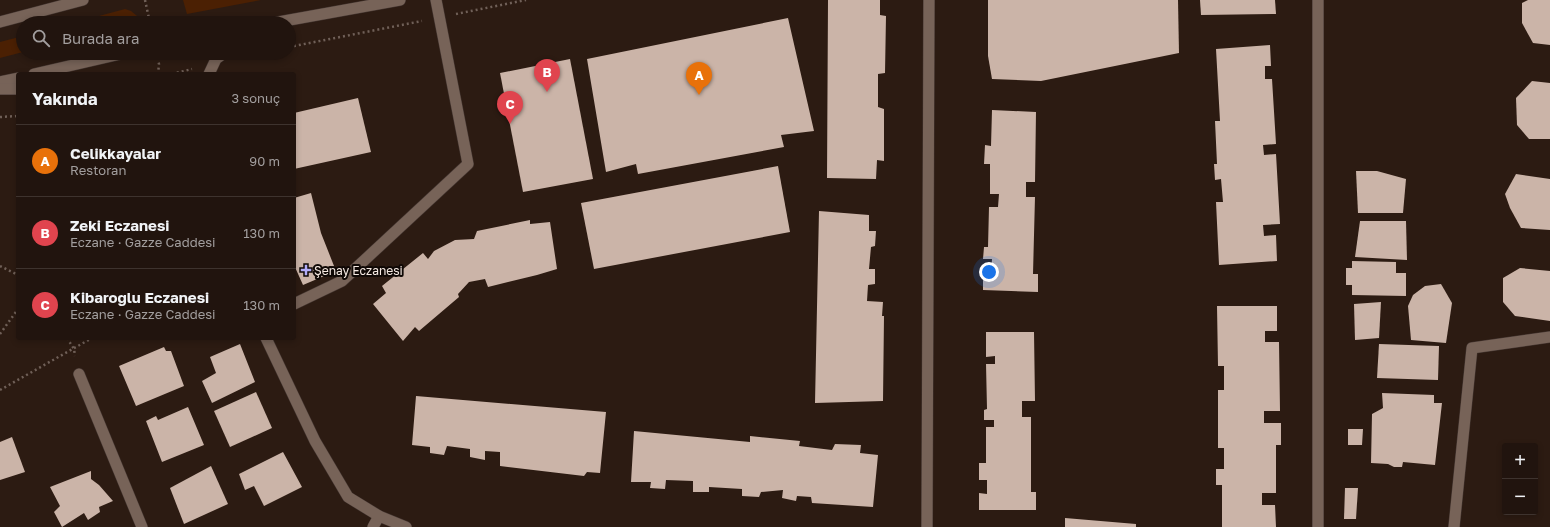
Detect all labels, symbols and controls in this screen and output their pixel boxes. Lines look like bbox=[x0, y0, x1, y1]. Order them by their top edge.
search box bbox=[16, 16, 296, 60]
icon: search bbox=[30, 27, 52, 49]
text: Burada ara bbox=[62, 29, 139, 47]
pin: B bbox=[534, 59, 560, 92]
pin: A bbox=[686, 62, 712, 95]
text: Yakında bbox=[32, 88, 98, 109]
text: 3 sonuç bbox=[232, 90, 280, 106]
pin: C bbox=[497, 91, 523, 124]
text: Celikkayalar bbox=[70, 144, 161, 162]
text: A bbox=[40, 153, 50, 169]
text: 90 m bbox=[249, 153, 280, 169]
text: Restoran bbox=[70, 162, 126, 178]
text: Zeki Eczanesi bbox=[70, 216, 169, 234]
text: B bbox=[40, 225, 50, 241]
text: 130 m bbox=[243, 225, 280, 241]
text: Eczane · Gazze Caddesi bbox=[70, 234, 216, 250]
your location bbox=[979, 262, 999, 282]
place label: Şenay Eczanesi bbox=[314, 263, 403, 278]
marker: Şenay Eczanesi bbox=[301, 265, 311, 275]
text: Kibaroğlu Eczanesi bbox=[70, 288, 209, 306]
text: C bbox=[40, 297, 50, 313]
text: 130 m bbox=[243, 297, 280, 313]
text: Eczane · Gazze Caddesi bbox=[70, 306, 216, 322]
map controls bbox=[1502, 443, 1538, 515]
button: + bbox=[1502, 443, 1538, 479]
button: − bbox=[1502, 479, 1538, 515]

